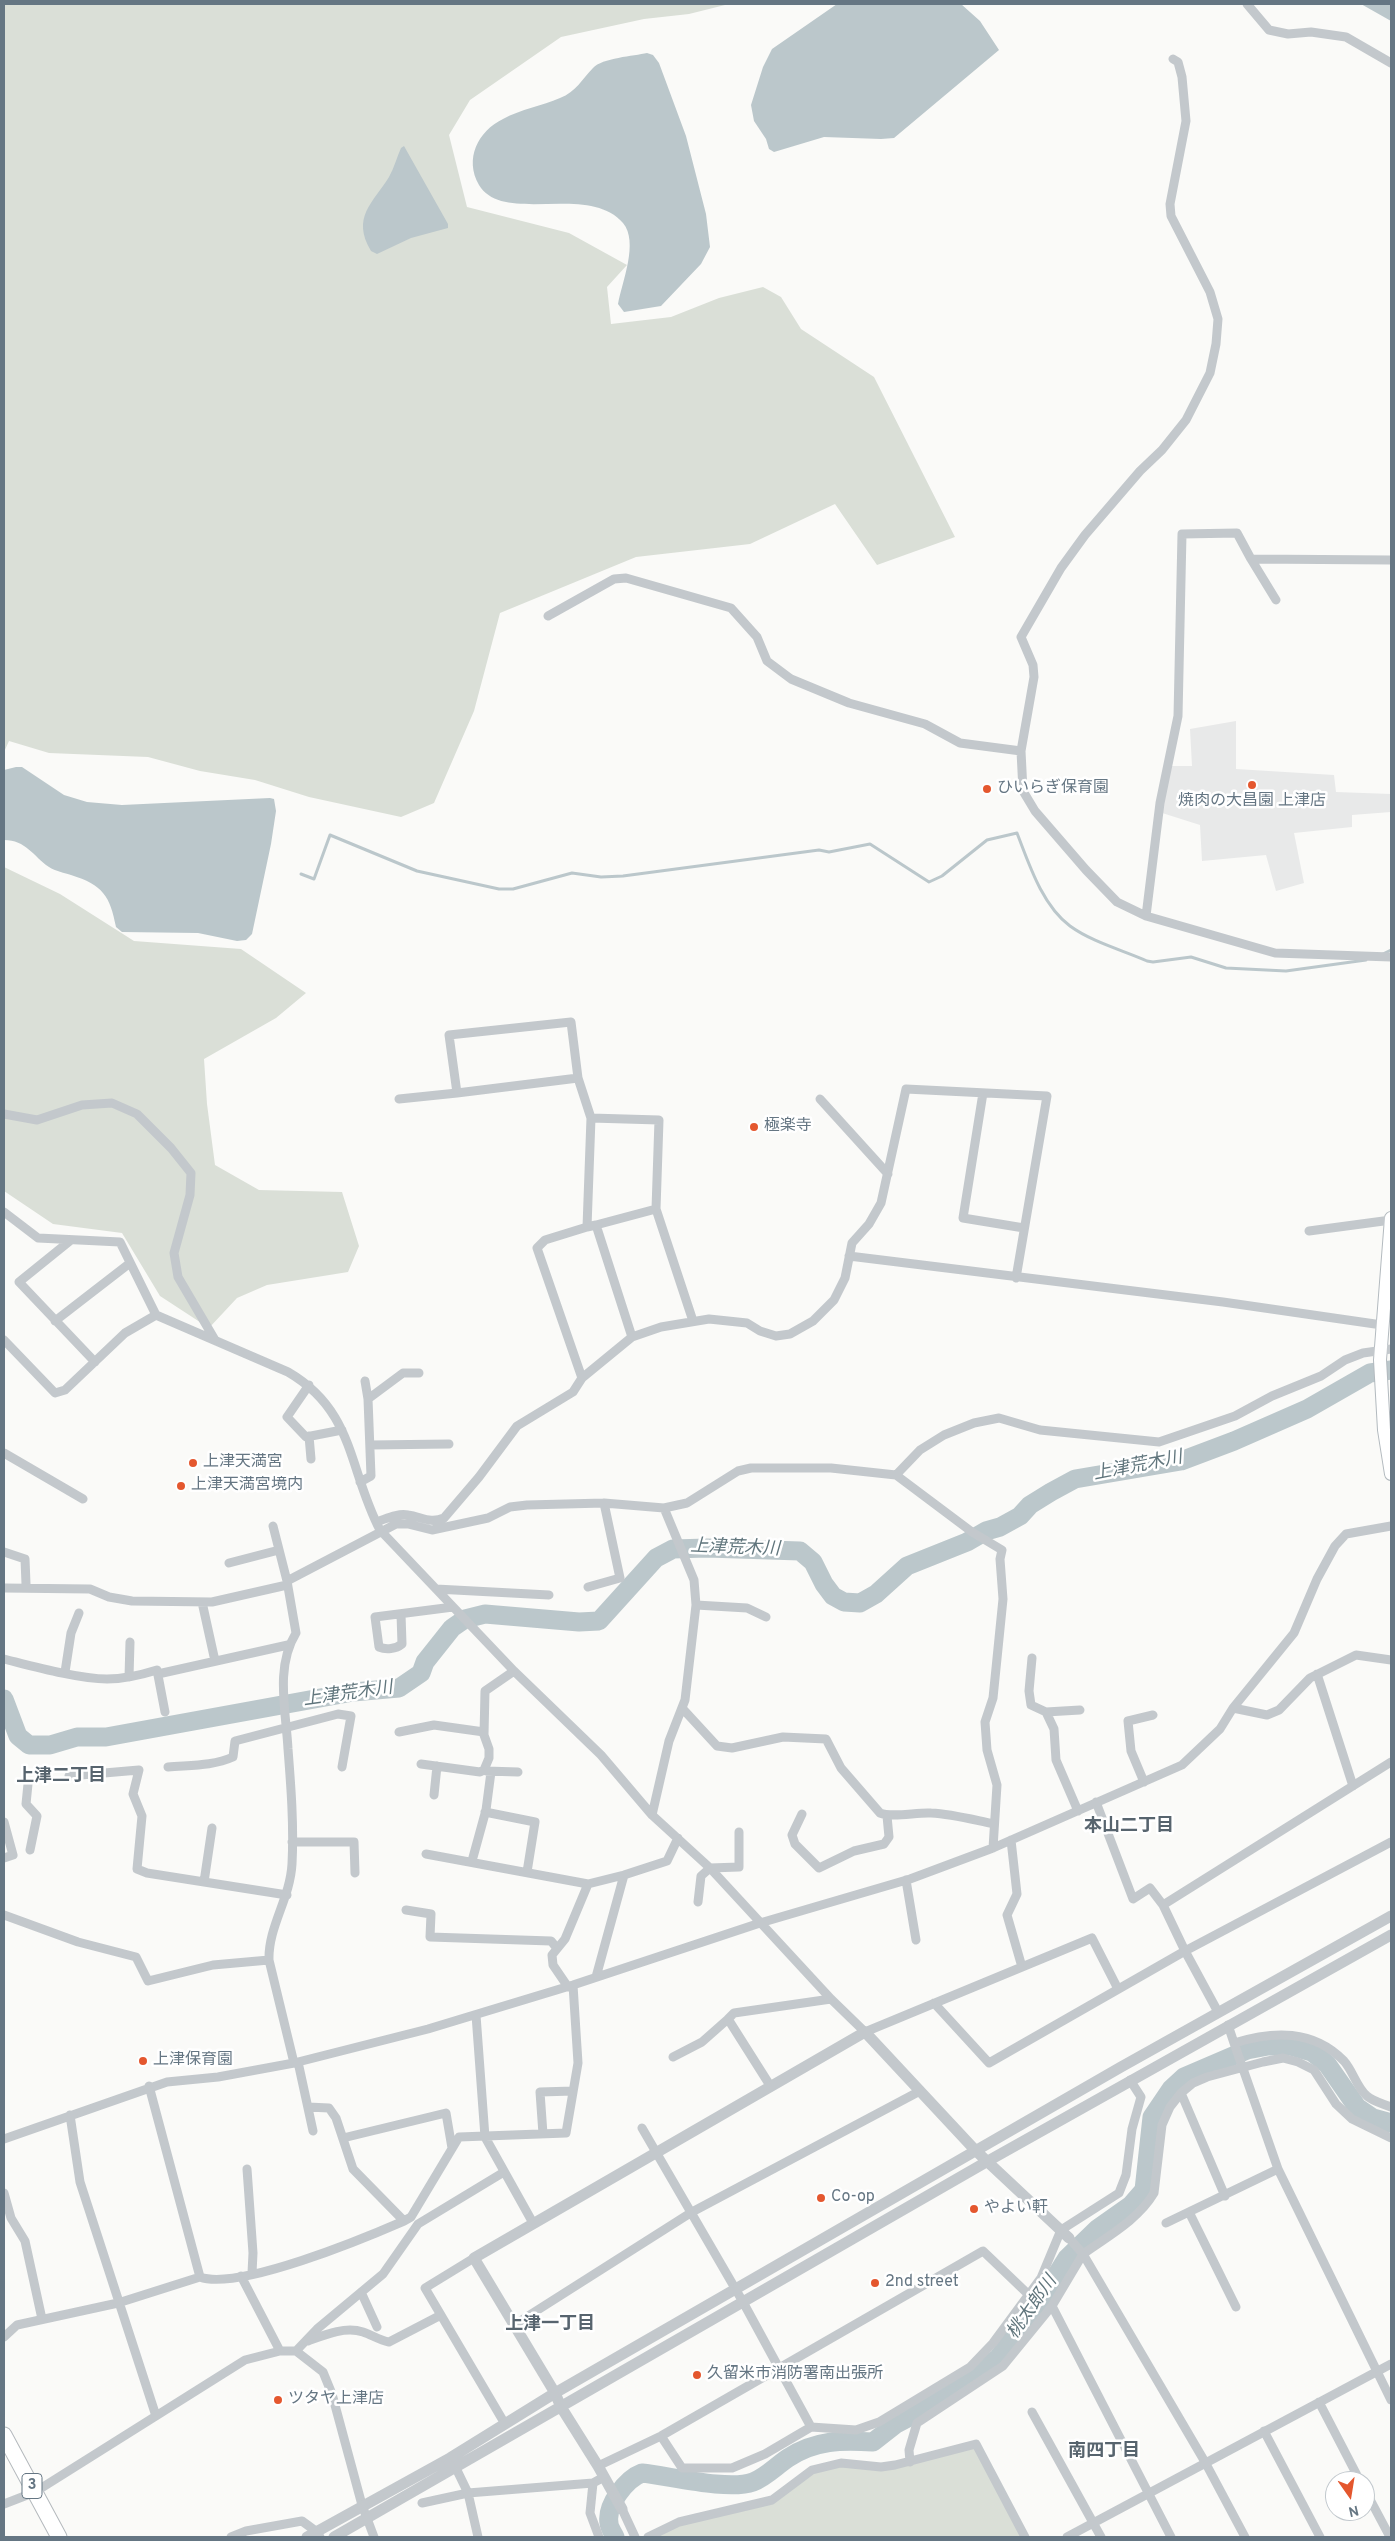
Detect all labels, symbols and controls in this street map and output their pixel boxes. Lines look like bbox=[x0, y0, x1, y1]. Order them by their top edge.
place label: ひいらぎ保育園 bbox=[997, 779, 1109, 799]
marker: 焼肉の大昌園 上津店 bbox=[1246, 779, 1258, 791]
marker: ひいらぎ保育園 bbox=[981, 783, 993, 795]
place label: 焼肉の大昌園 上津店 bbox=[1178, 792, 1326, 812]
place label: 極楽寺 bbox=[764, 1117, 812, 1137]
marker: 極楽寺 bbox=[748, 1121, 760, 1133]
water label: 上津荒木川 bbox=[1092, 1448, 1184, 1486]
place label: 上津天満宮 bbox=[203, 1453, 283, 1473]
marker: 上津天満宮 bbox=[187, 1457, 199, 1469]
place label: 上津天満宮境内 bbox=[191, 1476, 303, 1496]
marker: 上津天満宮境内 bbox=[175, 1480, 187, 1492]
water label: 上津荒木川 bbox=[690, 1537, 780, 1561]
water label: 上津荒木川 bbox=[302, 1678, 394, 1712]
district label: 上津二丁目 bbox=[16, 1766, 106, 1788]
district label: 本山二丁目 bbox=[1084, 1816, 1174, 1838]
place label: 上津保育園 bbox=[153, 2051, 233, 2071]
marker: 上津保育園 bbox=[137, 2055, 149, 2067]
place label: Co-op bbox=[831, 2188, 875, 2208]
marker: Co-op bbox=[815, 2192, 827, 2204]
place label: やよい軒 bbox=[984, 2199, 1048, 2219]
marker: やよい軒 bbox=[968, 2203, 980, 2215]
water label: 桃太郎川 bbox=[1004, 2272, 1062, 2344]
place label: 2nd street bbox=[885, 2273, 959, 2293]
marker: 2nd street bbox=[869, 2277, 881, 2289]
district label: 上津一丁目 bbox=[505, 2314, 595, 2336]
place label: 久留米市消防署南出張所 bbox=[707, 2365, 883, 2385]
marker: 久留米市消防署南出張所 bbox=[691, 2369, 703, 2381]
place label: ツタヤ上津店 bbox=[288, 2390, 384, 2410]
marker: ツタヤ上津店 bbox=[272, 2394, 284, 2406]
district label: 南四丁目 bbox=[1068, 2441, 1140, 2463]
north arrow bbox=[1325, 2471, 1375, 2521]
road number: 3 bbox=[22, 2474, 42, 2498]
text: N bbox=[1346, 2501, 1360, 2520]

